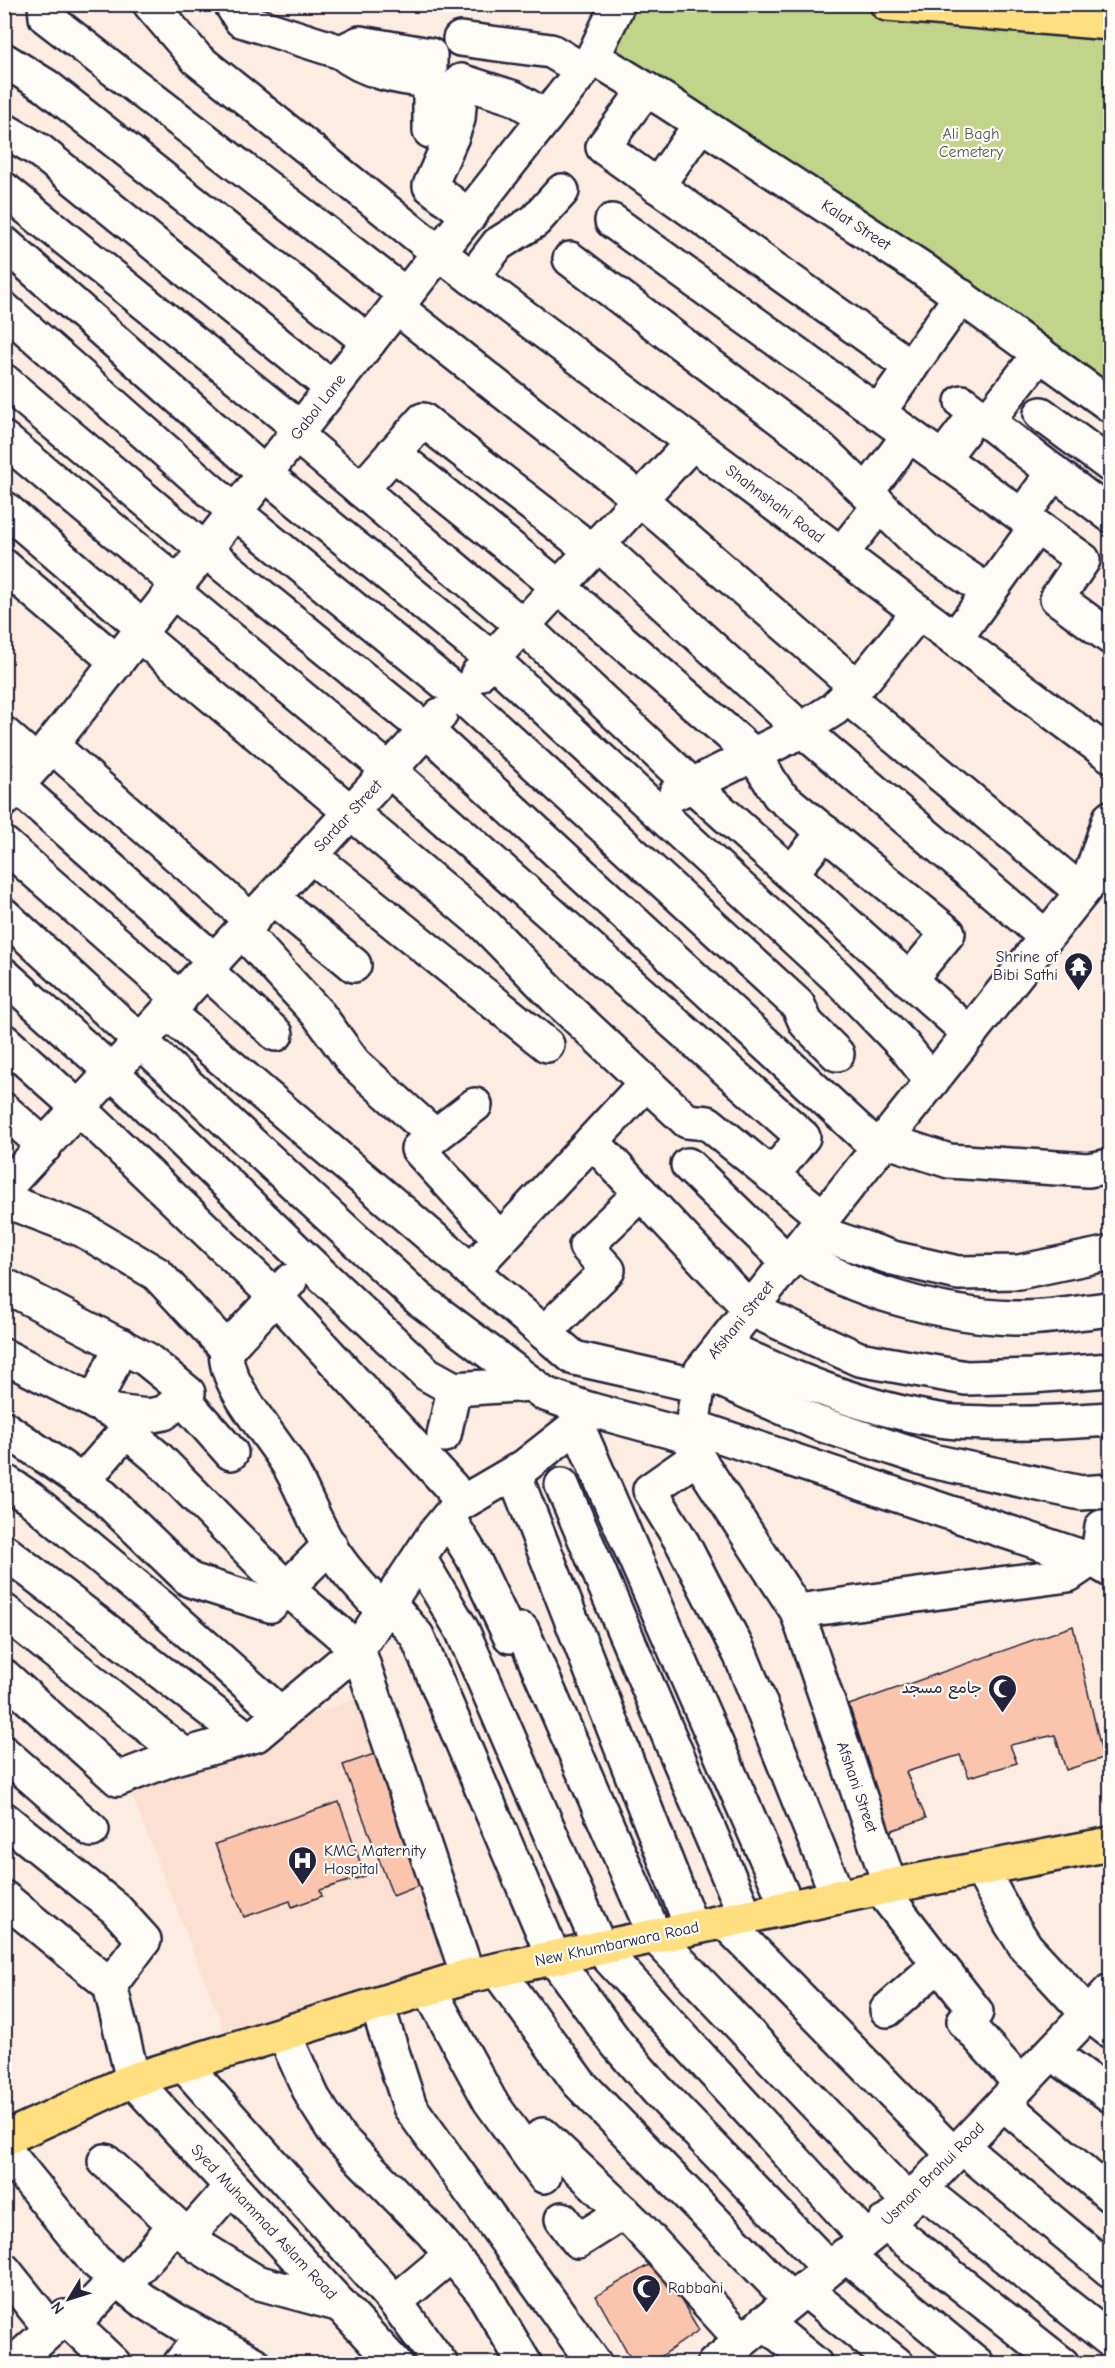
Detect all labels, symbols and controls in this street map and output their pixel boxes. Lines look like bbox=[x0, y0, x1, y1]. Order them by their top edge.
park label: Ali Bagh Cemetery bbox=[939, 125, 1004, 161]
street label: Kalat Street bbox=[818, 196, 894, 254]
street label: Gabol Lane bbox=[287, 371, 349, 443]
street label: Shahnshahi Road bbox=[722, 461, 828, 547]
street label: Sardar Street bbox=[310, 776, 386, 856]
place label: Shrine of Bibi Sathi bbox=[993, 948, 1060, 984]
temple icon: Shrine of Bibi Sathi bbox=[1063, 950, 1095, 992]
street label: Afshani Street bbox=[704, 1277, 778, 1363]
mosque icon: جامع مسجد bbox=[987, 1672, 1019, 1714]
place label: جامع مسجد bbox=[901, 1679, 982, 1699]
street label: Afshani Street bbox=[833, 1739, 881, 1835]
place label: KMC Maternity Hospital bbox=[324, 1842, 427, 1878]
hospital icon: KMC Maternity Hospital bbox=[287, 1844, 319, 1886]
street label: New Khumbarwara Road bbox=[533, 1918, 701, 1970]
street label: Usman Brahui Road bbox=[878, 2119, 988, 2229]
street label: Syed Muhammad Aslam Road bbox=[187, 2141, 341, 2303]
north arrow bbox=[39, 2269, 99, 2329]
mosque icon: Rabbani bbox=[631, 2272, 663, 2314]
place label: Rabbani bbox=[668, 2279, 723, 2297]
text: N bbox=[48, 2298, 68, 2317]

